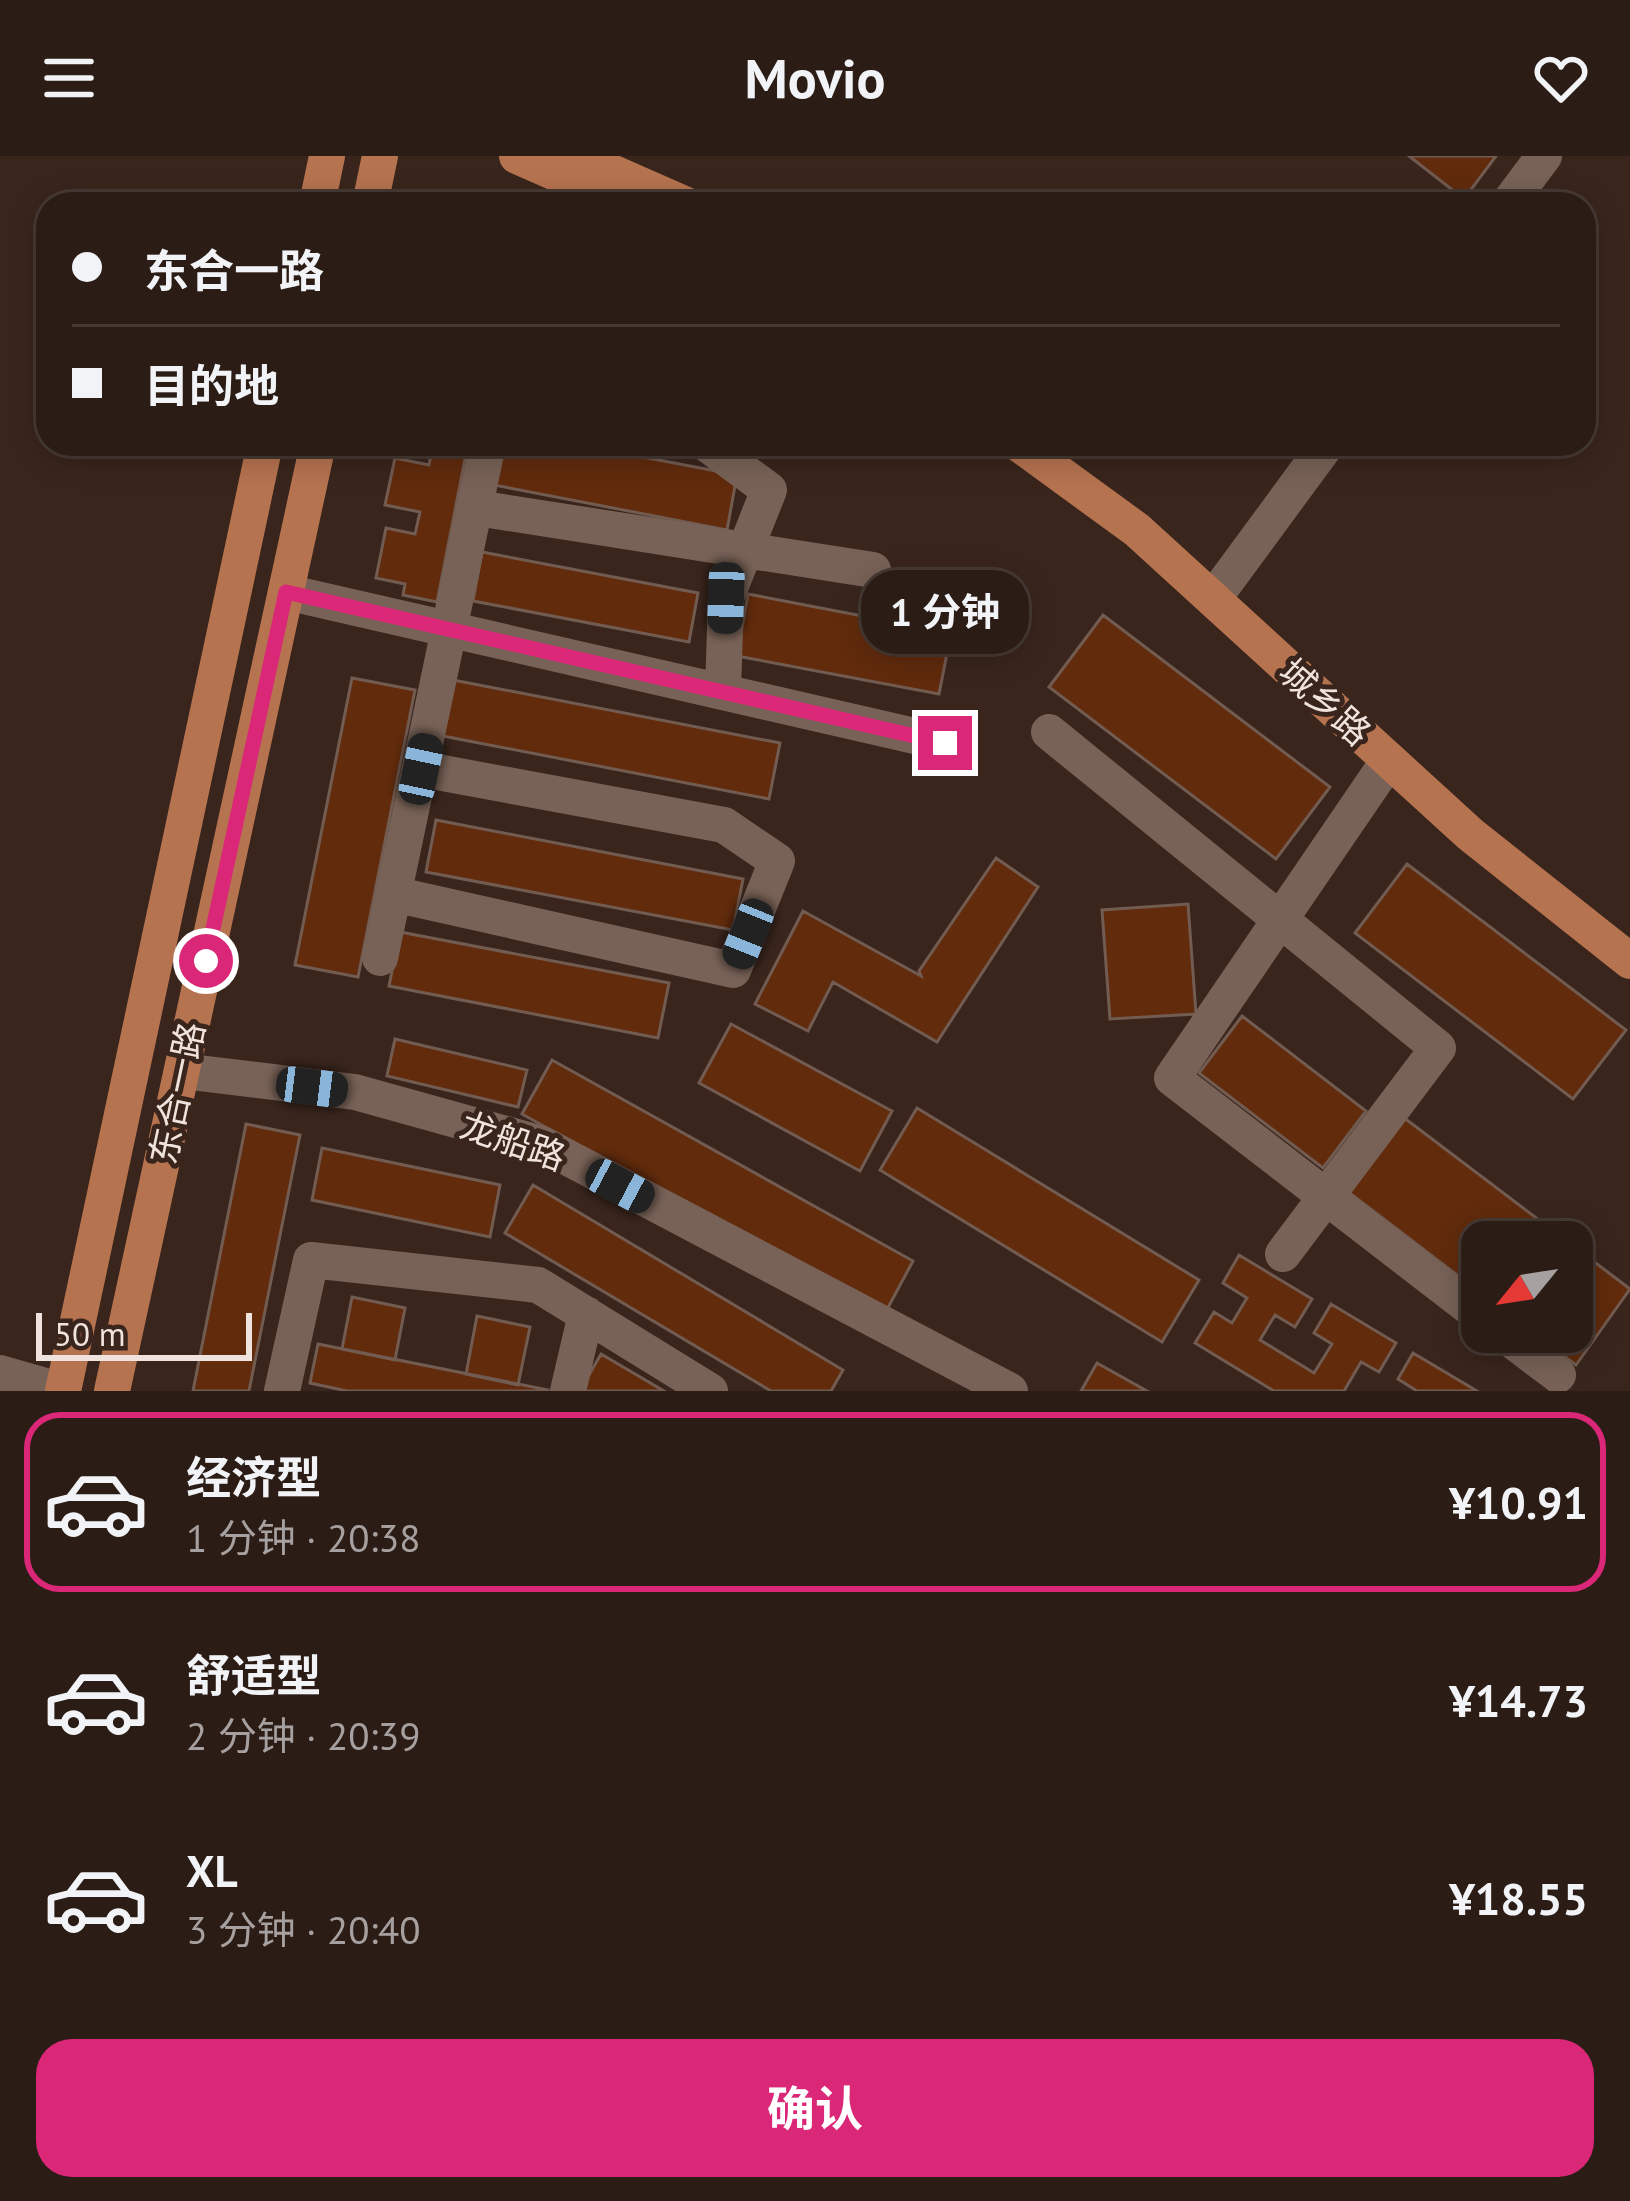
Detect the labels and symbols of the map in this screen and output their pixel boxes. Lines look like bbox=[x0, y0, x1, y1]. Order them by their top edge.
car bbox=[707, 561, 745, 635]
callout: 1 分钟 bbox=[861, 569, 1029, 653]
street label: 城乡路 bbox=[1269, 648, 1381, 755]
route end bbox=[918, 716, 972, 770]
car bbox=[396, 730, 446, 808]
car bbox=[718, 894, 778, 974]
route start bbox=[179, 934, 233, 988]
street label: 东合一路 bbox=[139, 1018, 214, 1168]
car bbox=[274, 1065, 350, 1109]
street label: 龙船路 bbox=[454, 1101, 572, 1180]
car bbox=[580, 1153, 660, 1219]
north arrow bbox=[1461, 1221, 1593, 1353]
scale bar bbox=[36, 1307, 252, 1360]

